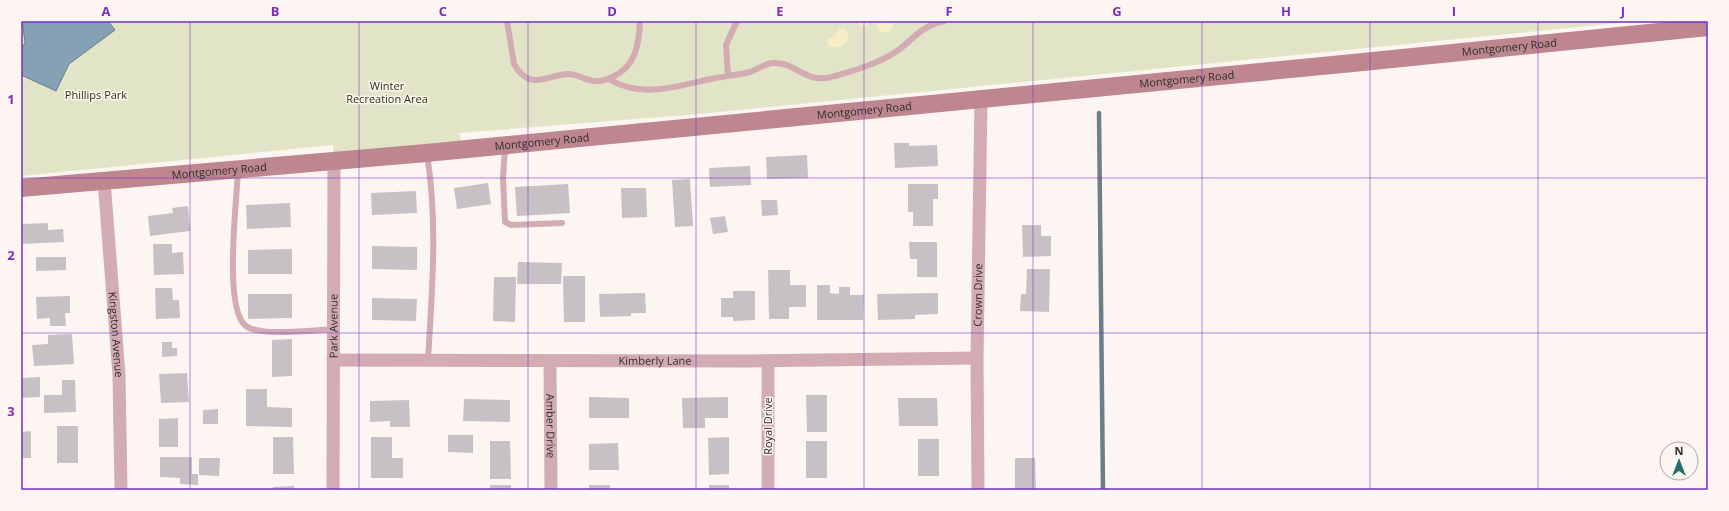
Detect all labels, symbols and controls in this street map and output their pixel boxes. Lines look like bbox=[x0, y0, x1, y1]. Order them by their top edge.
text: A bbox=[102, 2, 111, 20]
text: B bbox=[271, 2, 280, 20]
text: C bbox=[439, 2, 447, 20]
text: D bbox=[607, 2, 617, 20]
text: E bbox=[776, 2, 784, 20]
text: F bbox=[945, 2, 953, 20]
text: G bbox=[1112, 2, 1122, 20]
text: H bbox=[1281, 2, 1291, 20]
text: I bbox=[1452, 2, 1456, 20]
text: J bbox=[1620, 2, 1625, 20]
street label: Montgomery Road bbox=[1461, 34, 1557, 59]
street label: Montgomery Road bbox=[1139, 67, 1235, 91]
park label: Winter Recreation Area bbox=[346, 78, 428, 106]
park label: Phillips Park bbox=[65, 87, 127, 102]
text: 1 bbox=[7, 90, 15, 108]
street label: Montgomery Road bbox=[816, 98, 913, 122]
street label: Montgomery Road bbox=[494, 129, 590, 153]
street label: Montgomery Road bbox=[171, 159, 267, 182]
text: 2 bbox=[7, 246, 15, 264]
street label: Crown Drive bbox=[969, 263, 985, 327]
street label: Kingston Avenue bbox=[106, 291, 127, 378]
street label: Park Avenue bbox=[325, 294, 341, 358]
street label: Kimberly Lane bbox=[618, 353, 692, 368]
street label: Amber Drive bbox=[543, 394, 559, 458]
street label: Royal Drive bbox=[760, 397, 775, 455]
text: 3 bbox=[7, 402, 15, 420]
north arrow bbox=[1659, 441, 1699, 481]
text: N bbox=[1675, 443, 1683, 458]

